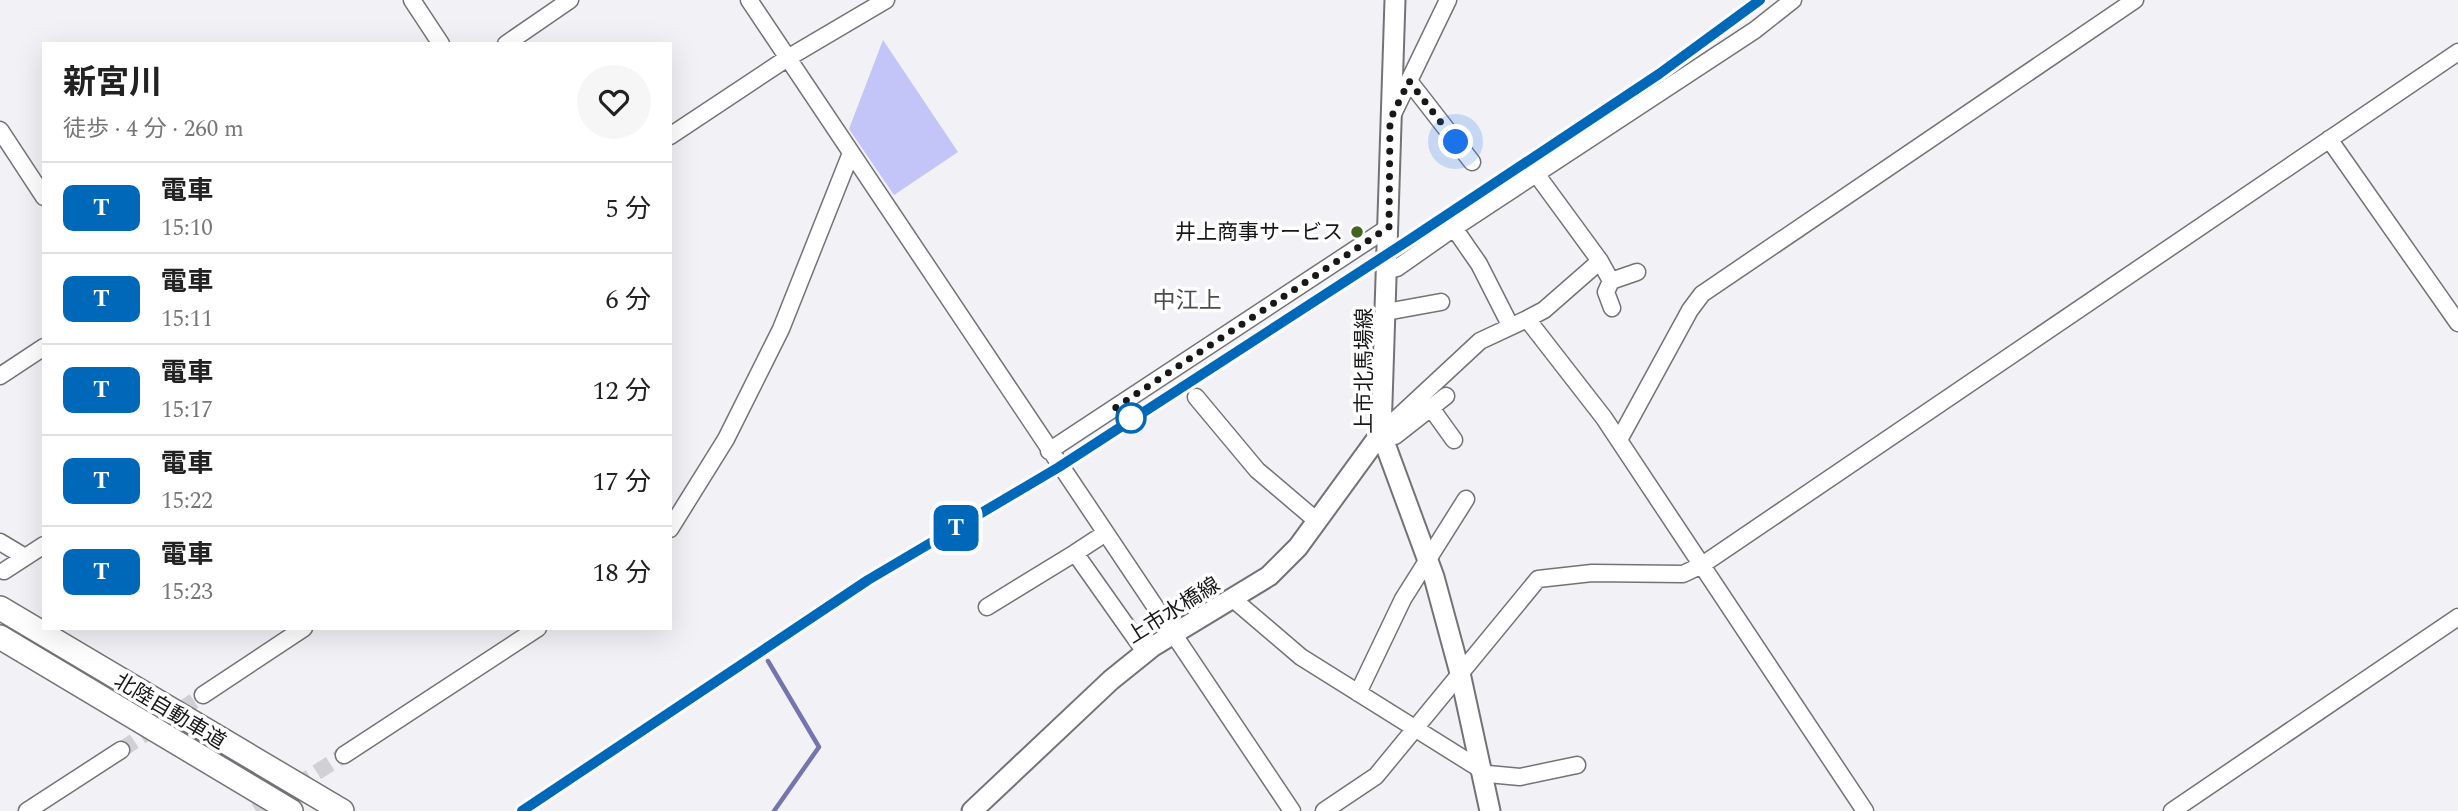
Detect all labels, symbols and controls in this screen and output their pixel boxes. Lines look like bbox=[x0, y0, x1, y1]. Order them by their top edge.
text: 新宮川 bbox=[63, 58, 162, 108]
button: heart bbox=[577, 65, 651, 139]
text: 徒歩 · 4 分 · 260 m bbox=[63, 112, 244, 147]
your location bbox=[1438, 124, 1473, 159]
text: 電車 bbox=[161, 171, 213, 211]
text: 5 分 bbox=[605, 189, 651, 229]
text: T bbox=[93, 190, 110, 226]
text: 15:10 bbox=[161, 211, 213, 246]
place label: 井上商事サービス bbox=[1175, 217, 1343, 249]
marker: 井上商事サービス bbox=[1349, 224, 1365, 240]
text: 電車 bbox=[161, 262, 213, 302]
text: 6 分 bbox=[605, 280, 651, 320]
text: T bbox=[93, 281, 110, 317]
district label: 中江上 bbox=[1153, 284, 1222, 319]
text: 15:11 bbox=[161, 302, 213, 337]
street label: 上市北馬場線 bbox=[1349, 308, 1381, 434]
text: 電車 bbox=[161, 353, 213, 393]
text: 12 分 bbox=[592, 371, 651, 411]
text: T bbox=[93, 372, 110, 408]
text: 15:17 bbox=[161, 393, 213, 428]
unlabelled marker bbox=[1116, 403, 1146, 433]
text: 電車 bbox=[161, 444, 213, 484]
text: 17 分 bbox=[592, 462, 651, 502]
text: T bbox=[93, 463, 110, 499]
text: 15:22 bbox=[161, 484, 213, 519]
line badge: T bbox=[933, 505, 979, 551]
text: T bbox=[948, 510, 964, 546]
text: 電車 bbox=[161, 535, 213, 575]
text: 18 分 bbox=[592, 553, 651, 593]
text: T bbox=[93, 554, 110, 590]
street label: 上市水橋線 bbox=[1121, 569, 1227, 652]
text: 15:23 bbox=[161, 575, 213, 610]
street label: 北陸自動車道 bbox=[107, 666, 232, 758]

